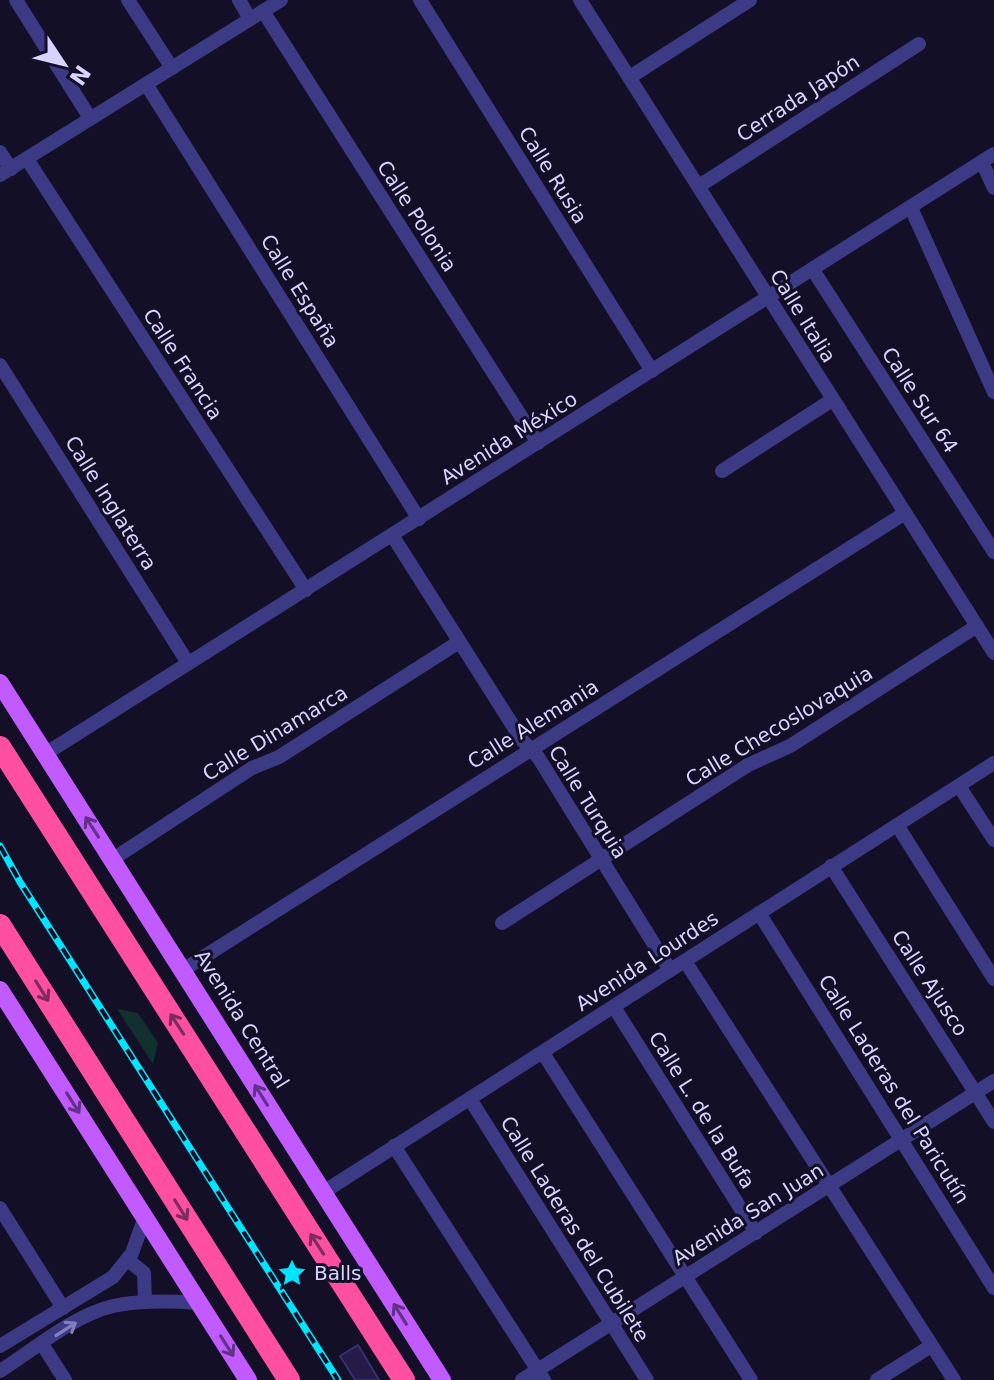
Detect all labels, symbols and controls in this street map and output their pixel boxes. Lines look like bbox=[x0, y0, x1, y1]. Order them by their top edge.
north arrow bbox=[24, 24, 104, 104]
street label: Cerrada Japón bbox=[732, 49, 864, 147]
text: N bbox=[64, 60, 95, 90]
street label: Calle Rusia bbox=[514, 122, 592, 228]
street label: Calle Polonia bbox=[372, 156, 462, 276]
street label: Calle España bbox=[256, 230, 344, 352]
street label: Calle Italia bbox=[765, 265, 841, 367]
street label: Calle Francia bbox=[138, 304, 228, 424]
street label: Calle Sur 64 bbox=[877, 343, 963, 457]
street label: Avenida México bbox=[436, 386, 582, 490]
street label: Calle Inglaterra bbox=[60, 432, 162, 574]
street label: Calle Checoslovaquia bbox=[681, 661, 877, 791]
street label: Calle Alemania bbox=[463, 674, 603, 774]
street label: Calle Dinamarca bbox=[198, 680, 352, 786]
street label: Calle Turquia bbox=[544, 741, 632, 863]
one-way arrow bbox=[84, 816, 100, 839]
street label: Avenida Lourdes bbox=[571, 906, 723, 1016]
street label: Calle Ajusco bbox=[887, 925, 973, 1041]
street label: Avenida Central bbox=[190, 945, 294, 1093]
street label: Calle Laderas del Paricutín bbox=[813, 970, 975, 1208]
one-way arrow bbox=[33, 979, 50, 1001]
one-way arrow bbox=[168, 1014, 185, 1036]
street label: Calle L. de la Bufa bbox=[644, 1027, 760, 1193]
one-way arrow bbox=[252, 1084, 269, 1106]
one-way arrow bbox=[65, 1091, 81, 1114]
street label: Calle Laderas del Cubilete bbox=[496, 1112, 654, 1346]
street label: Avenida San Juan bbox=[668, 1158, 828, 1270]
one-way arrow bbox=[174, 1198, 190, 1221]
one-way arrow bbox=[308, 1233, 325, 1255]
place icon: Balls bbox=[277, 1258, 307, 1288]
place label: Balls bbox=[314, 1261, 362, 1285]
one-way arrow bbox=[392, 1303, 408, 1326]
one-way arrow bbox=[54, 1320, 76, 1337]
one-way arrow bbox=[219, 1334, 235, 1357]

